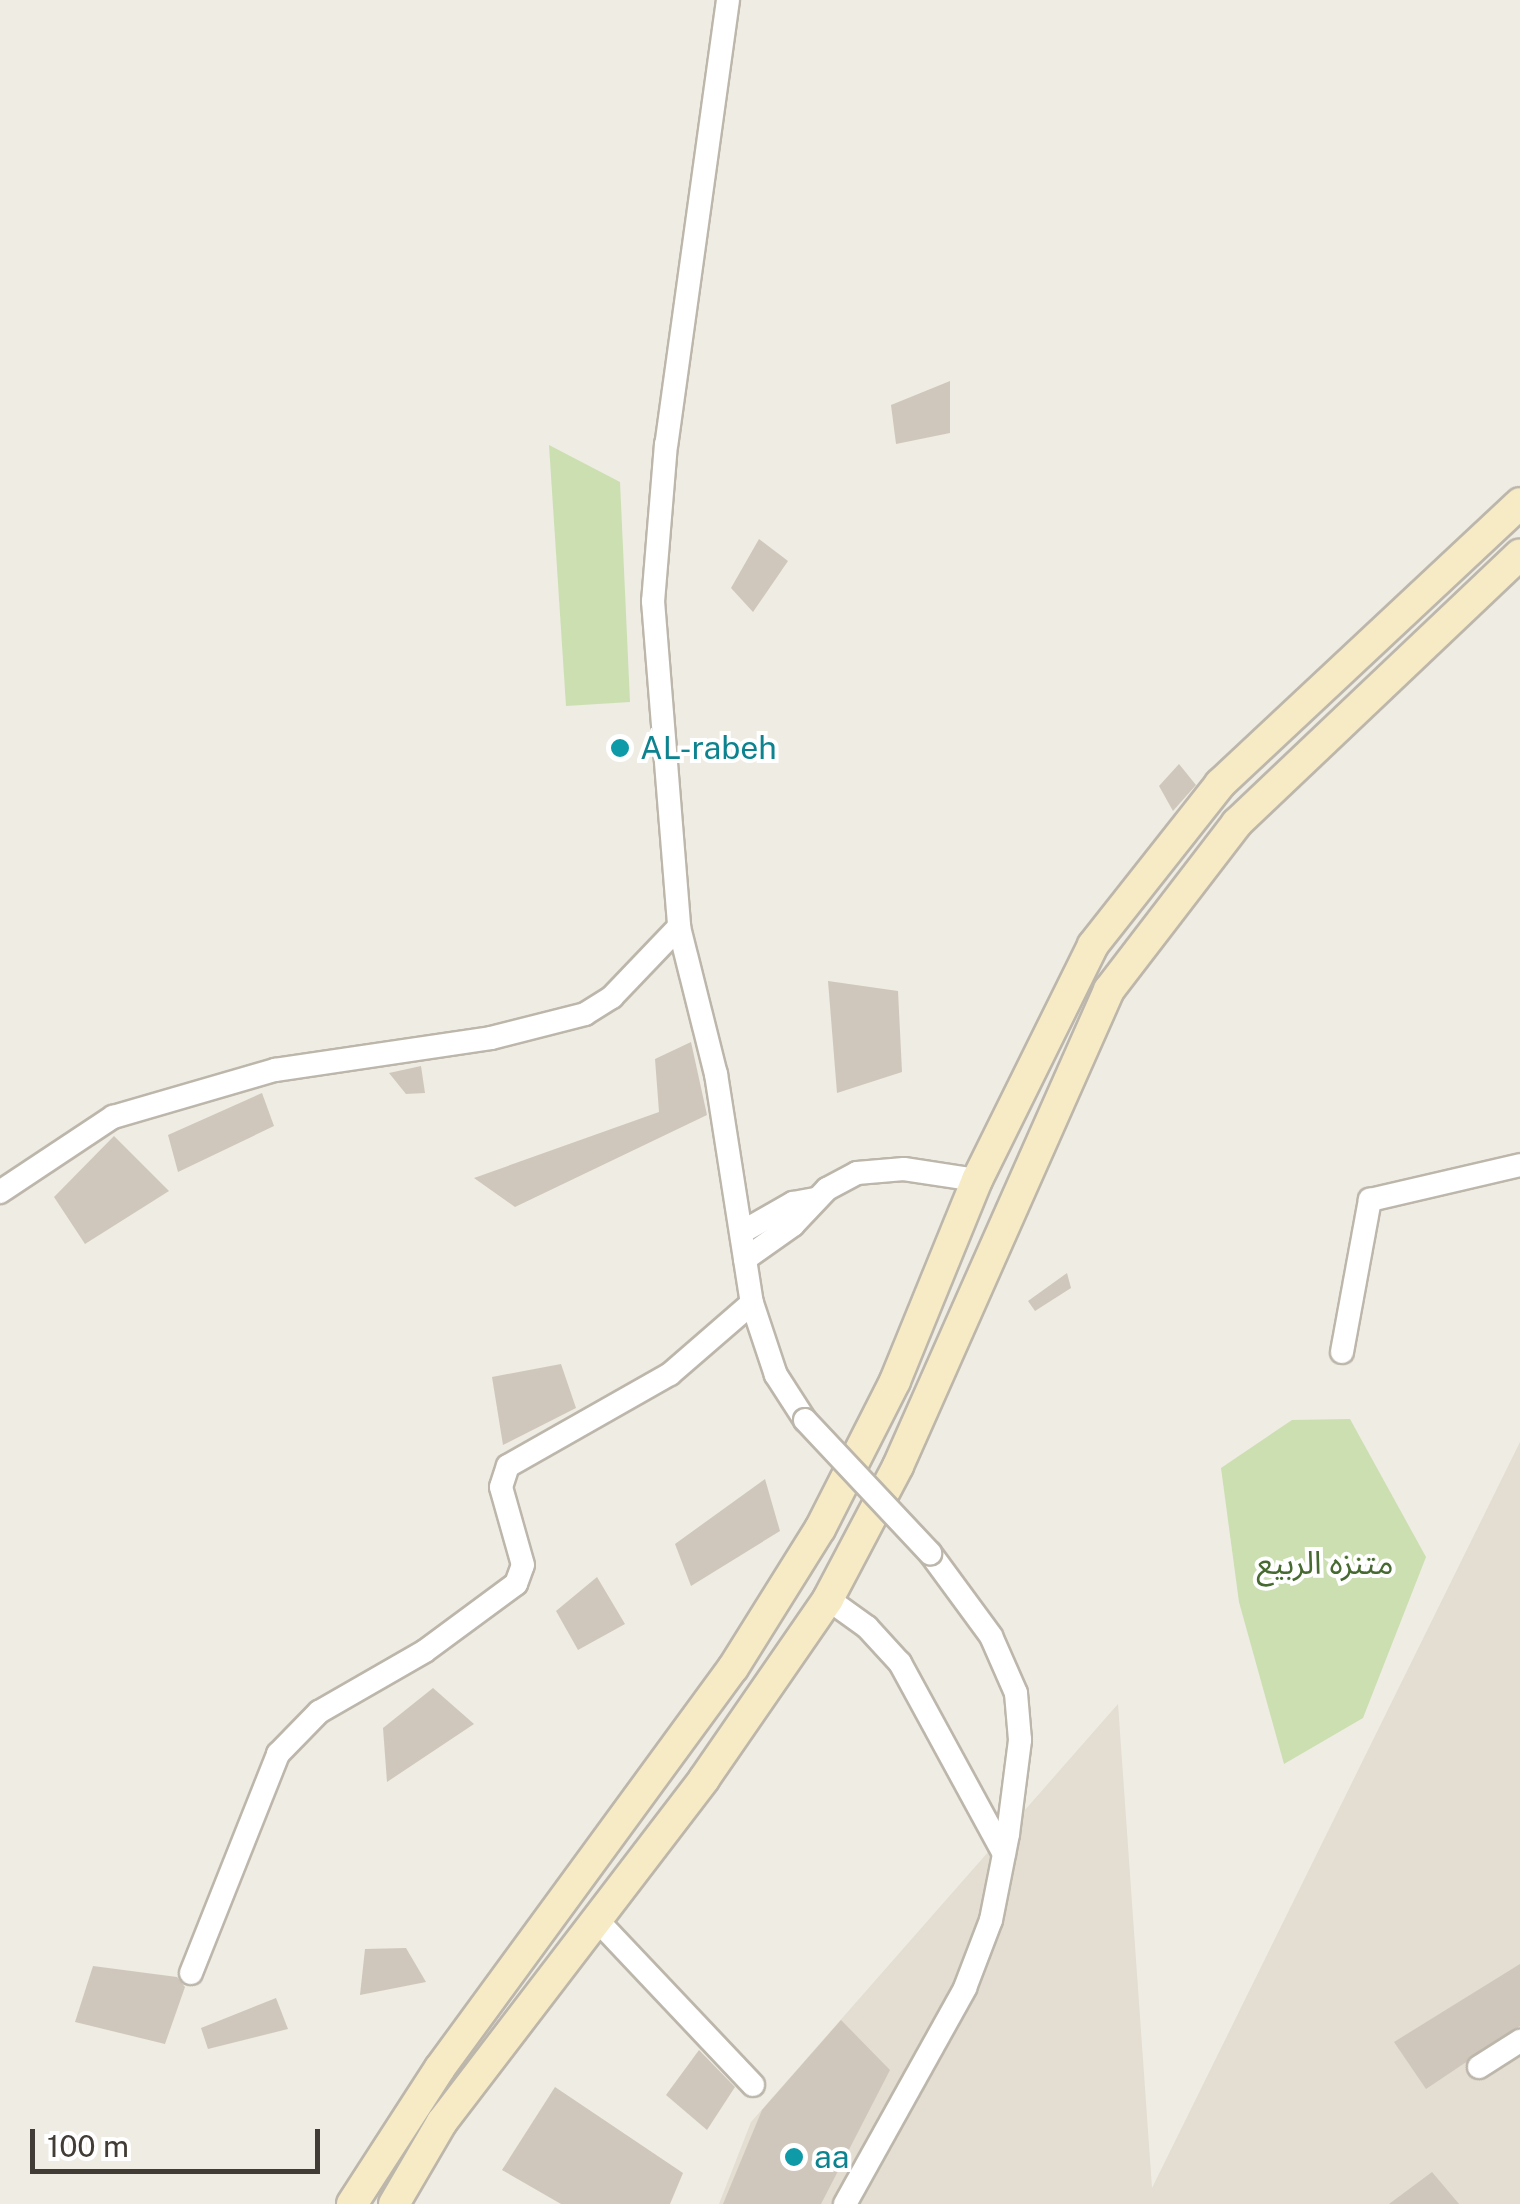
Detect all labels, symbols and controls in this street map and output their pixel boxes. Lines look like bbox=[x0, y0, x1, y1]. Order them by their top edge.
place label: AL-rabeh bbox=[640, 729, 777, 767]
marker: AL-rabeh bbox=[609, 737, 631, 759]
park label: متنزه الربيع bbox=[1256, 1544, 1394, 1582]
scale bar bbox=[35, 2109, 325, 2171]
text: 100 m bbox=[47, 2128, 129, 2164]
place label: aa bbox=[814, 2138, 849, 2176]
marker: aa bbox=[783, 2146, 805, 2168]

